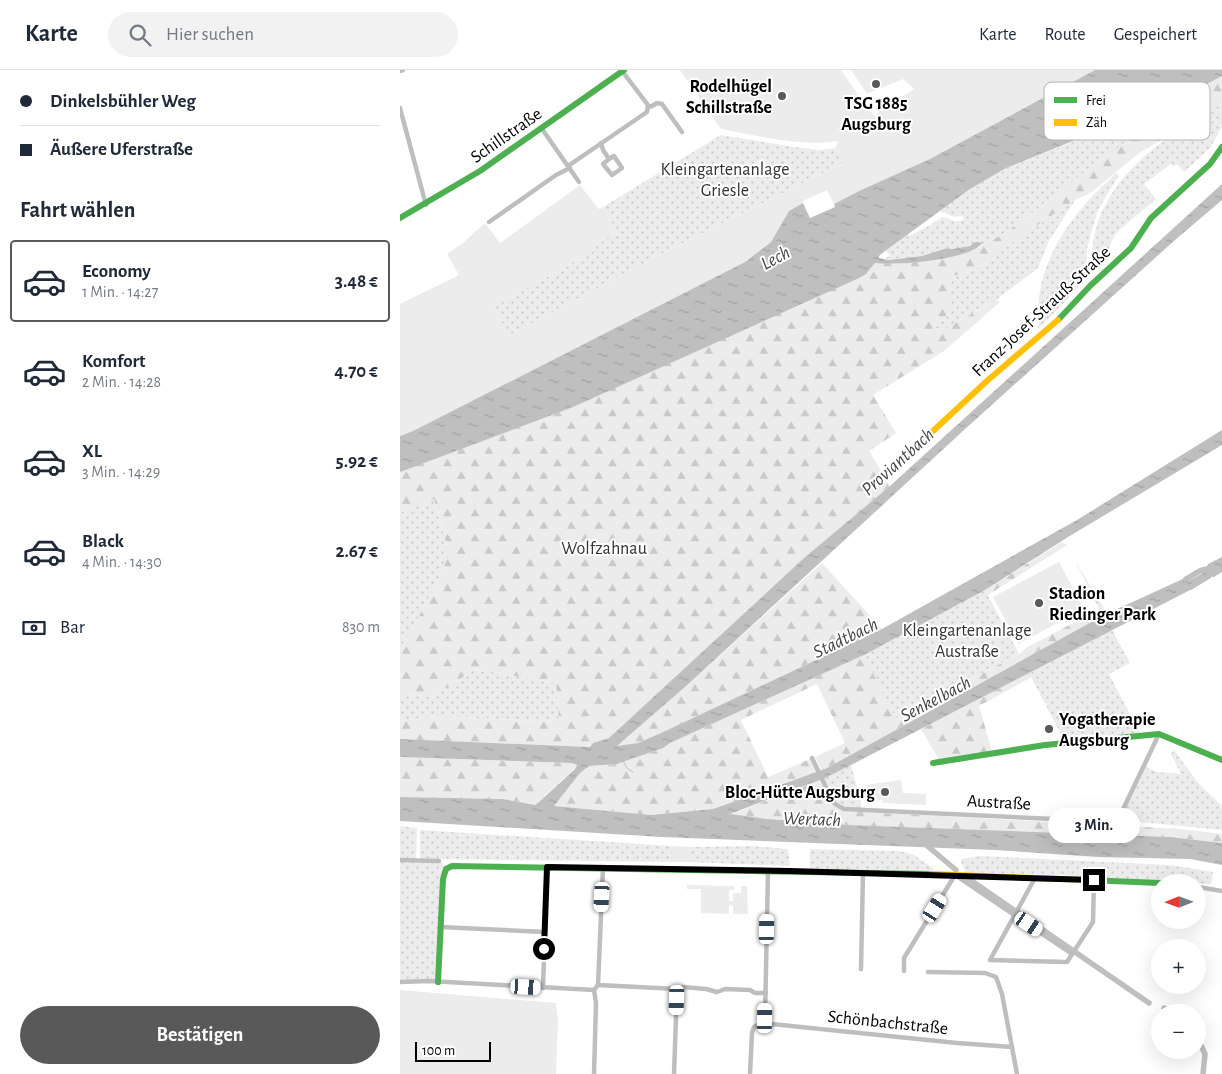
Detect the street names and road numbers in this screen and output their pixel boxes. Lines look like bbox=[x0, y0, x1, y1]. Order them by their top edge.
street label: Schillstraße bbox=[468, 105, 545, 167]
street label: Franz-Josef-Strauß-Straße bbox=[969, 243, 1114, 380]
street label: Austraße bbox=[967, 792, 1031, 814]
street label: Schönbachstraße bbox=[827, 1008, 949, 1038]

